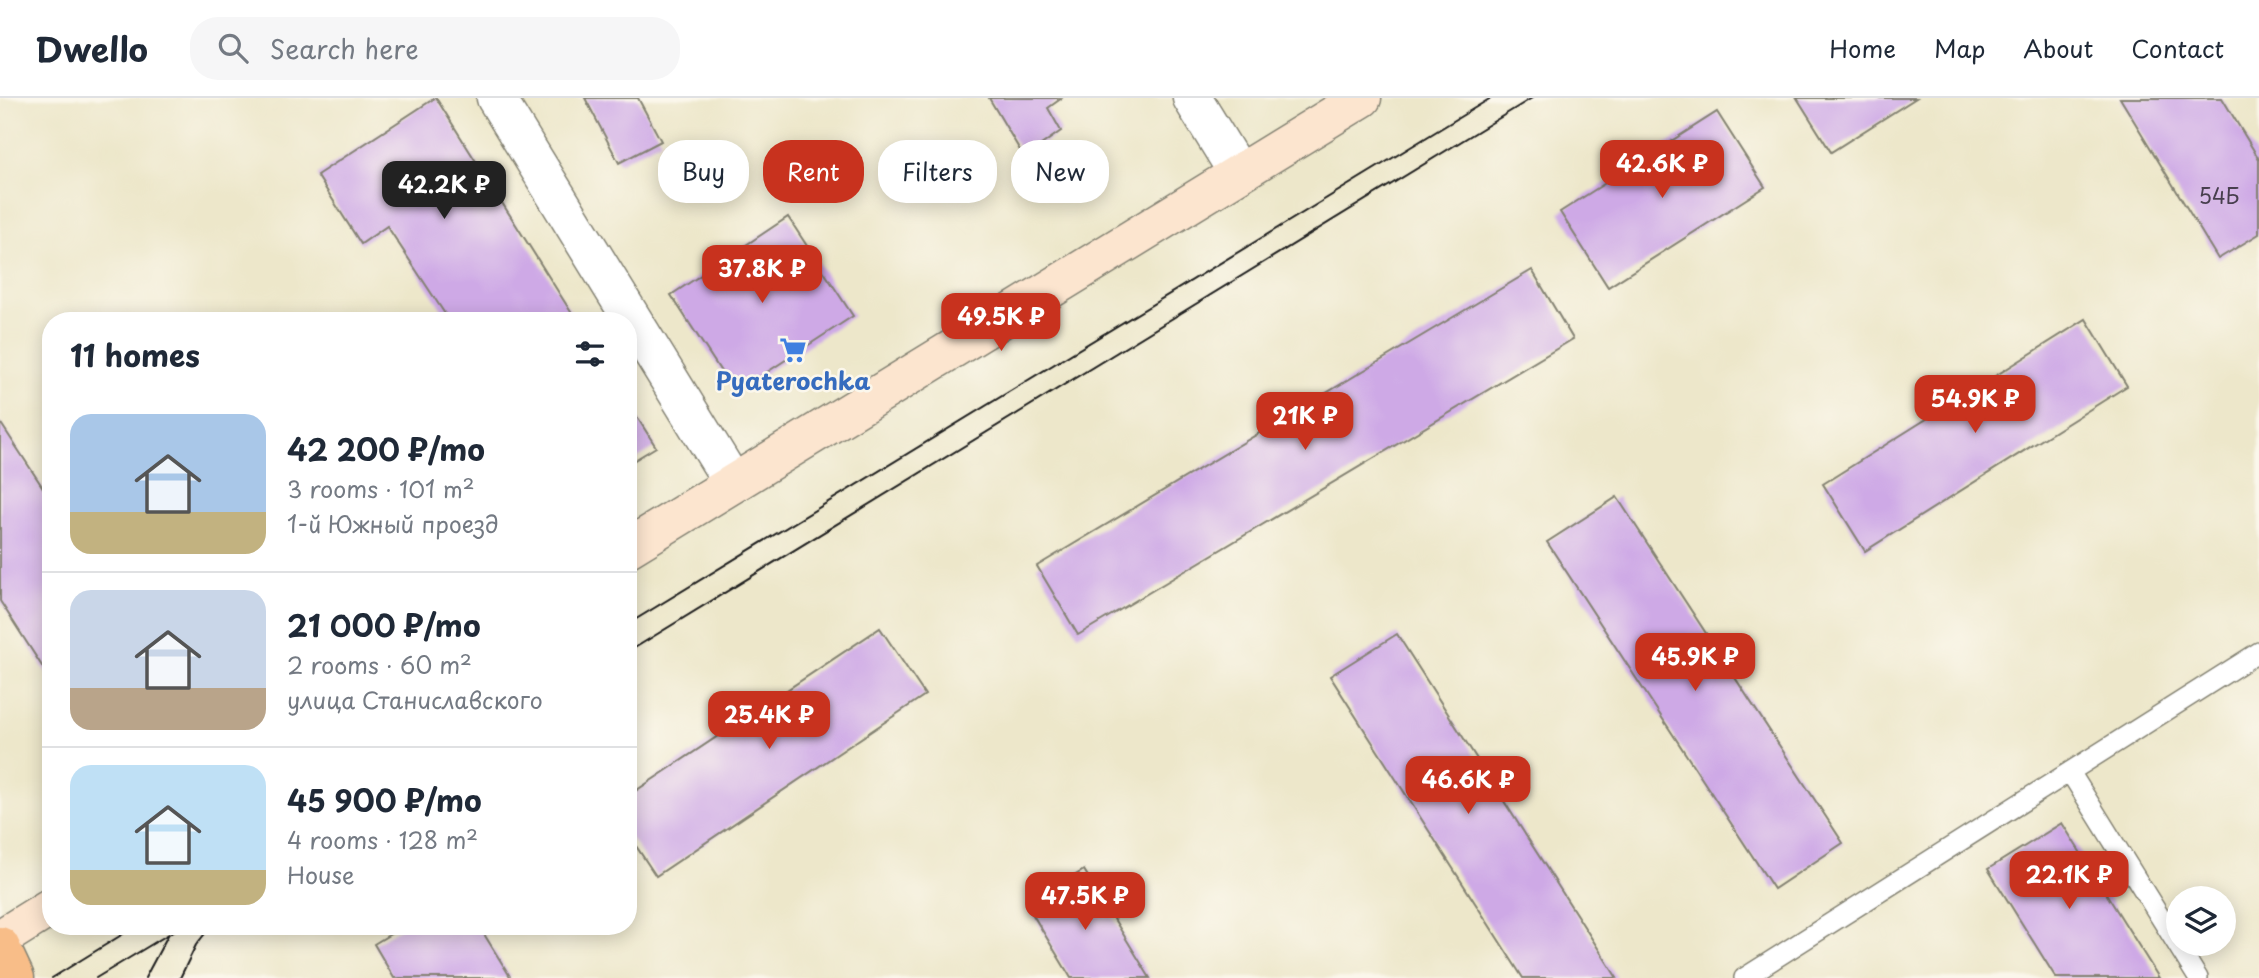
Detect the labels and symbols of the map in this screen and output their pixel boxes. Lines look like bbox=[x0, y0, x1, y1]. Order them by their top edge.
pin: 42.6K ₽ bbox=[1597, 140, 1727, 200]
pin: 42.2K ₽ bbox=[379, 162, 509, 221]
house number: 54Б bbox=[2198, 179, 2240, 211]
pin: 37.8K ₽ bbox=[697, 246, 827, 305]
pin: 49.5K ₽ bbox=[936, 294, 1066, 353]
supermarket icon: Pyaterochka bbox=[778, 335, 808, 365]
place label: Pyaterochka bbox=[716, 362, 871, 398]
pin: 54.9K ₽ bbox=[1910, 376, 2040, 435]
pin: 21K ₽ bbox=[1256, 392, 1354, 452]
pin: 45.9K ₽ bbox=[1630, 634, 1760, 693]
pin: 25.4K ₽ bbox=[704, 692, 834, 751]
pin: 46.6K ₽ bbox=[1403, 756, 1533, 816]
pin: 22.1K ₽ bbox=[2004, 852, 2134, 911]
pin: 47.5K ₽ bbox=[1020, 872, 1150, 932]

